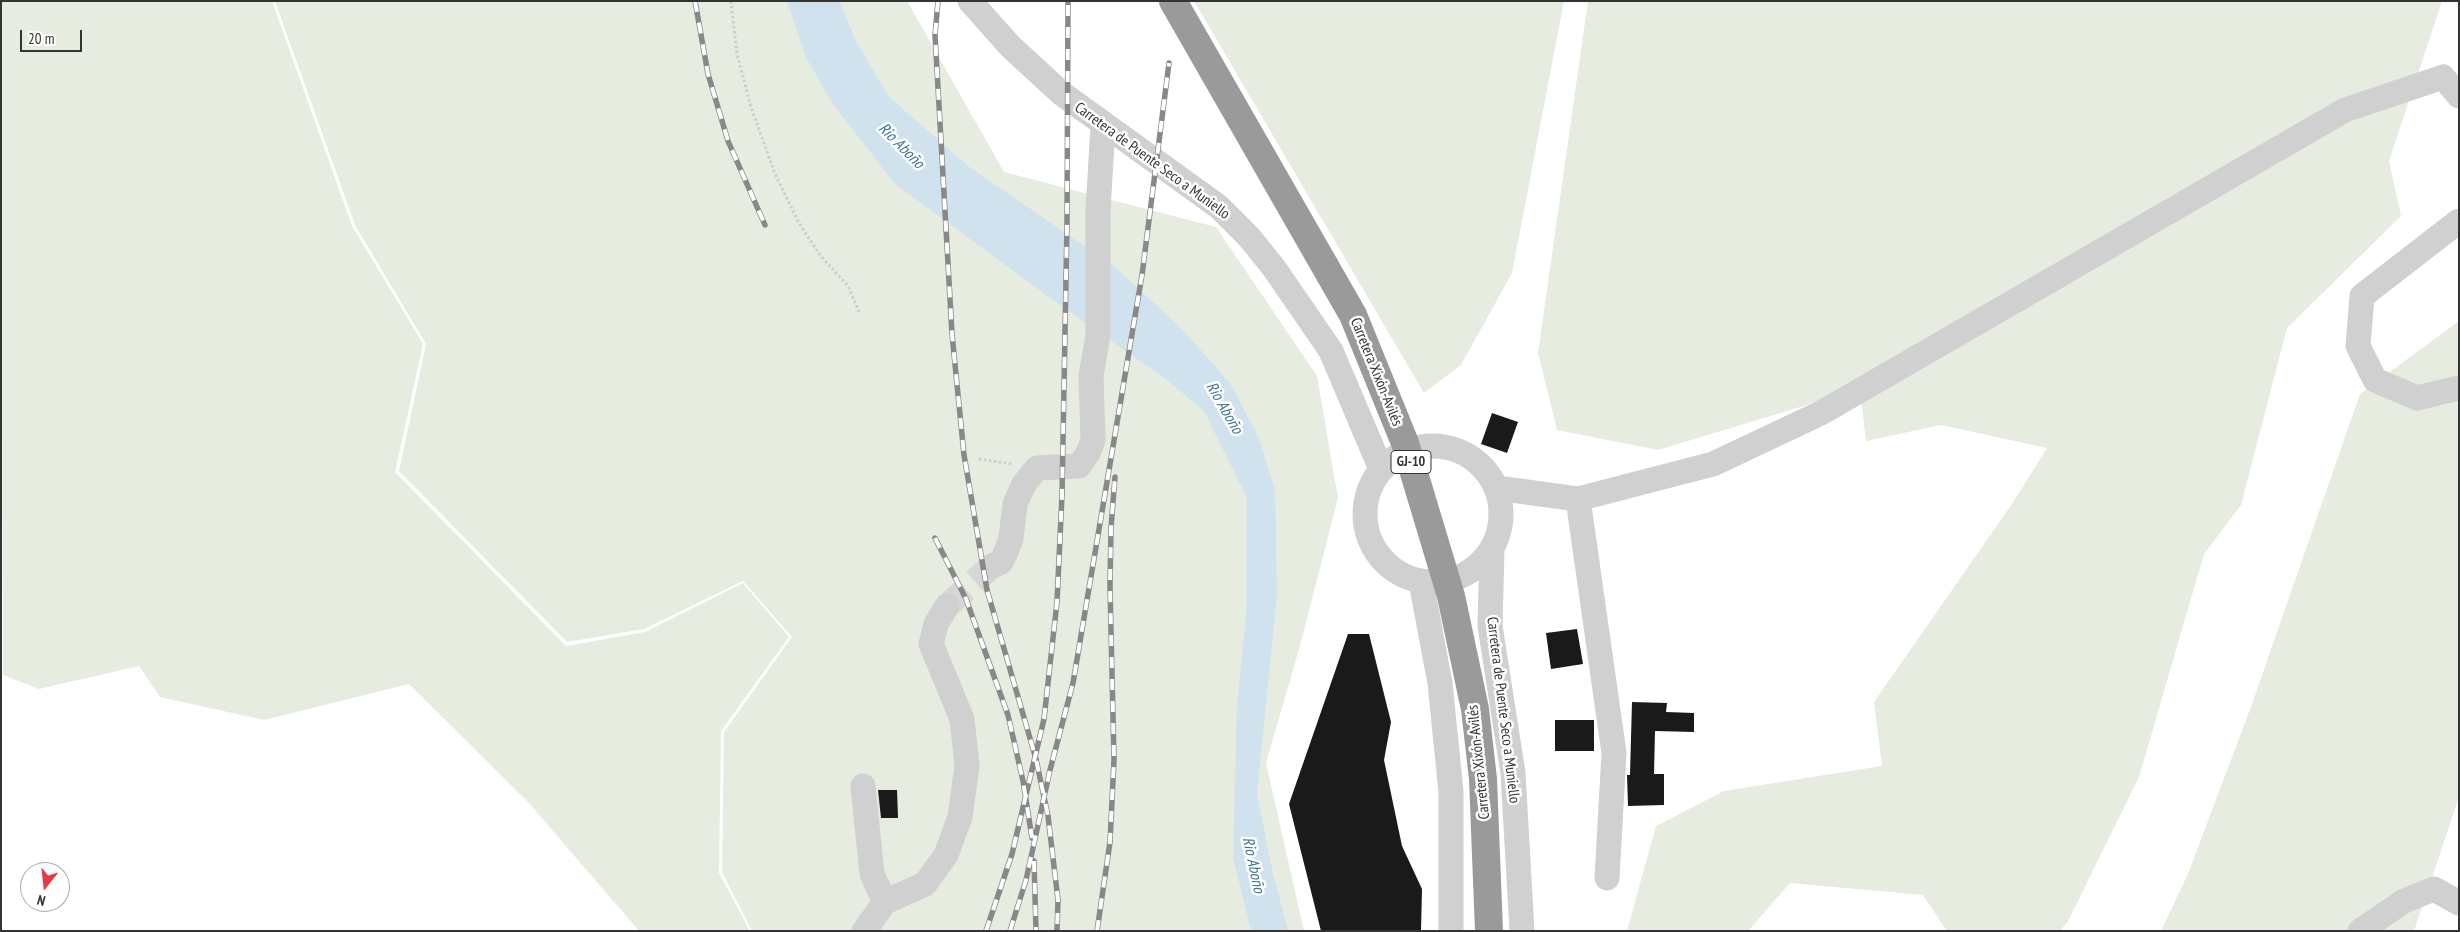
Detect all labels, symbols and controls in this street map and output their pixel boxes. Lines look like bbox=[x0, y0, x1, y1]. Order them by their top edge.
scale bar bbox=[22, 20, 85, 52]
text: 20 m bbox=[28, 29, 54, 48]
street label: Carretera de Puente Seco a Muniello bbox=[1071, 99, 1233, 223]
water label: Rio Aboño bbox=[874, 119, 928, 173]
street label: Carretera Xixón-Avilés bbox=[1346, 315, 1406, 429]
water label: Rio Aboño bbox=[1201, 379, 1247, 437]
road number: GJ-10 bbox=[1391, 451, 1431, 474]
street label: Carretera de Puente Seco a Muniello bbox=[1483, 616, 1523, 804]
street label: Carretera Xixón-Avilés bbox=[1464, 704, 1494, 820]
water label: Rio Aboño bbox=[1238, 835, 1268, 895]
north arrow bbox=[20, 862, 70, 912]
text: N bbox=[35, 891, 47, 910]

